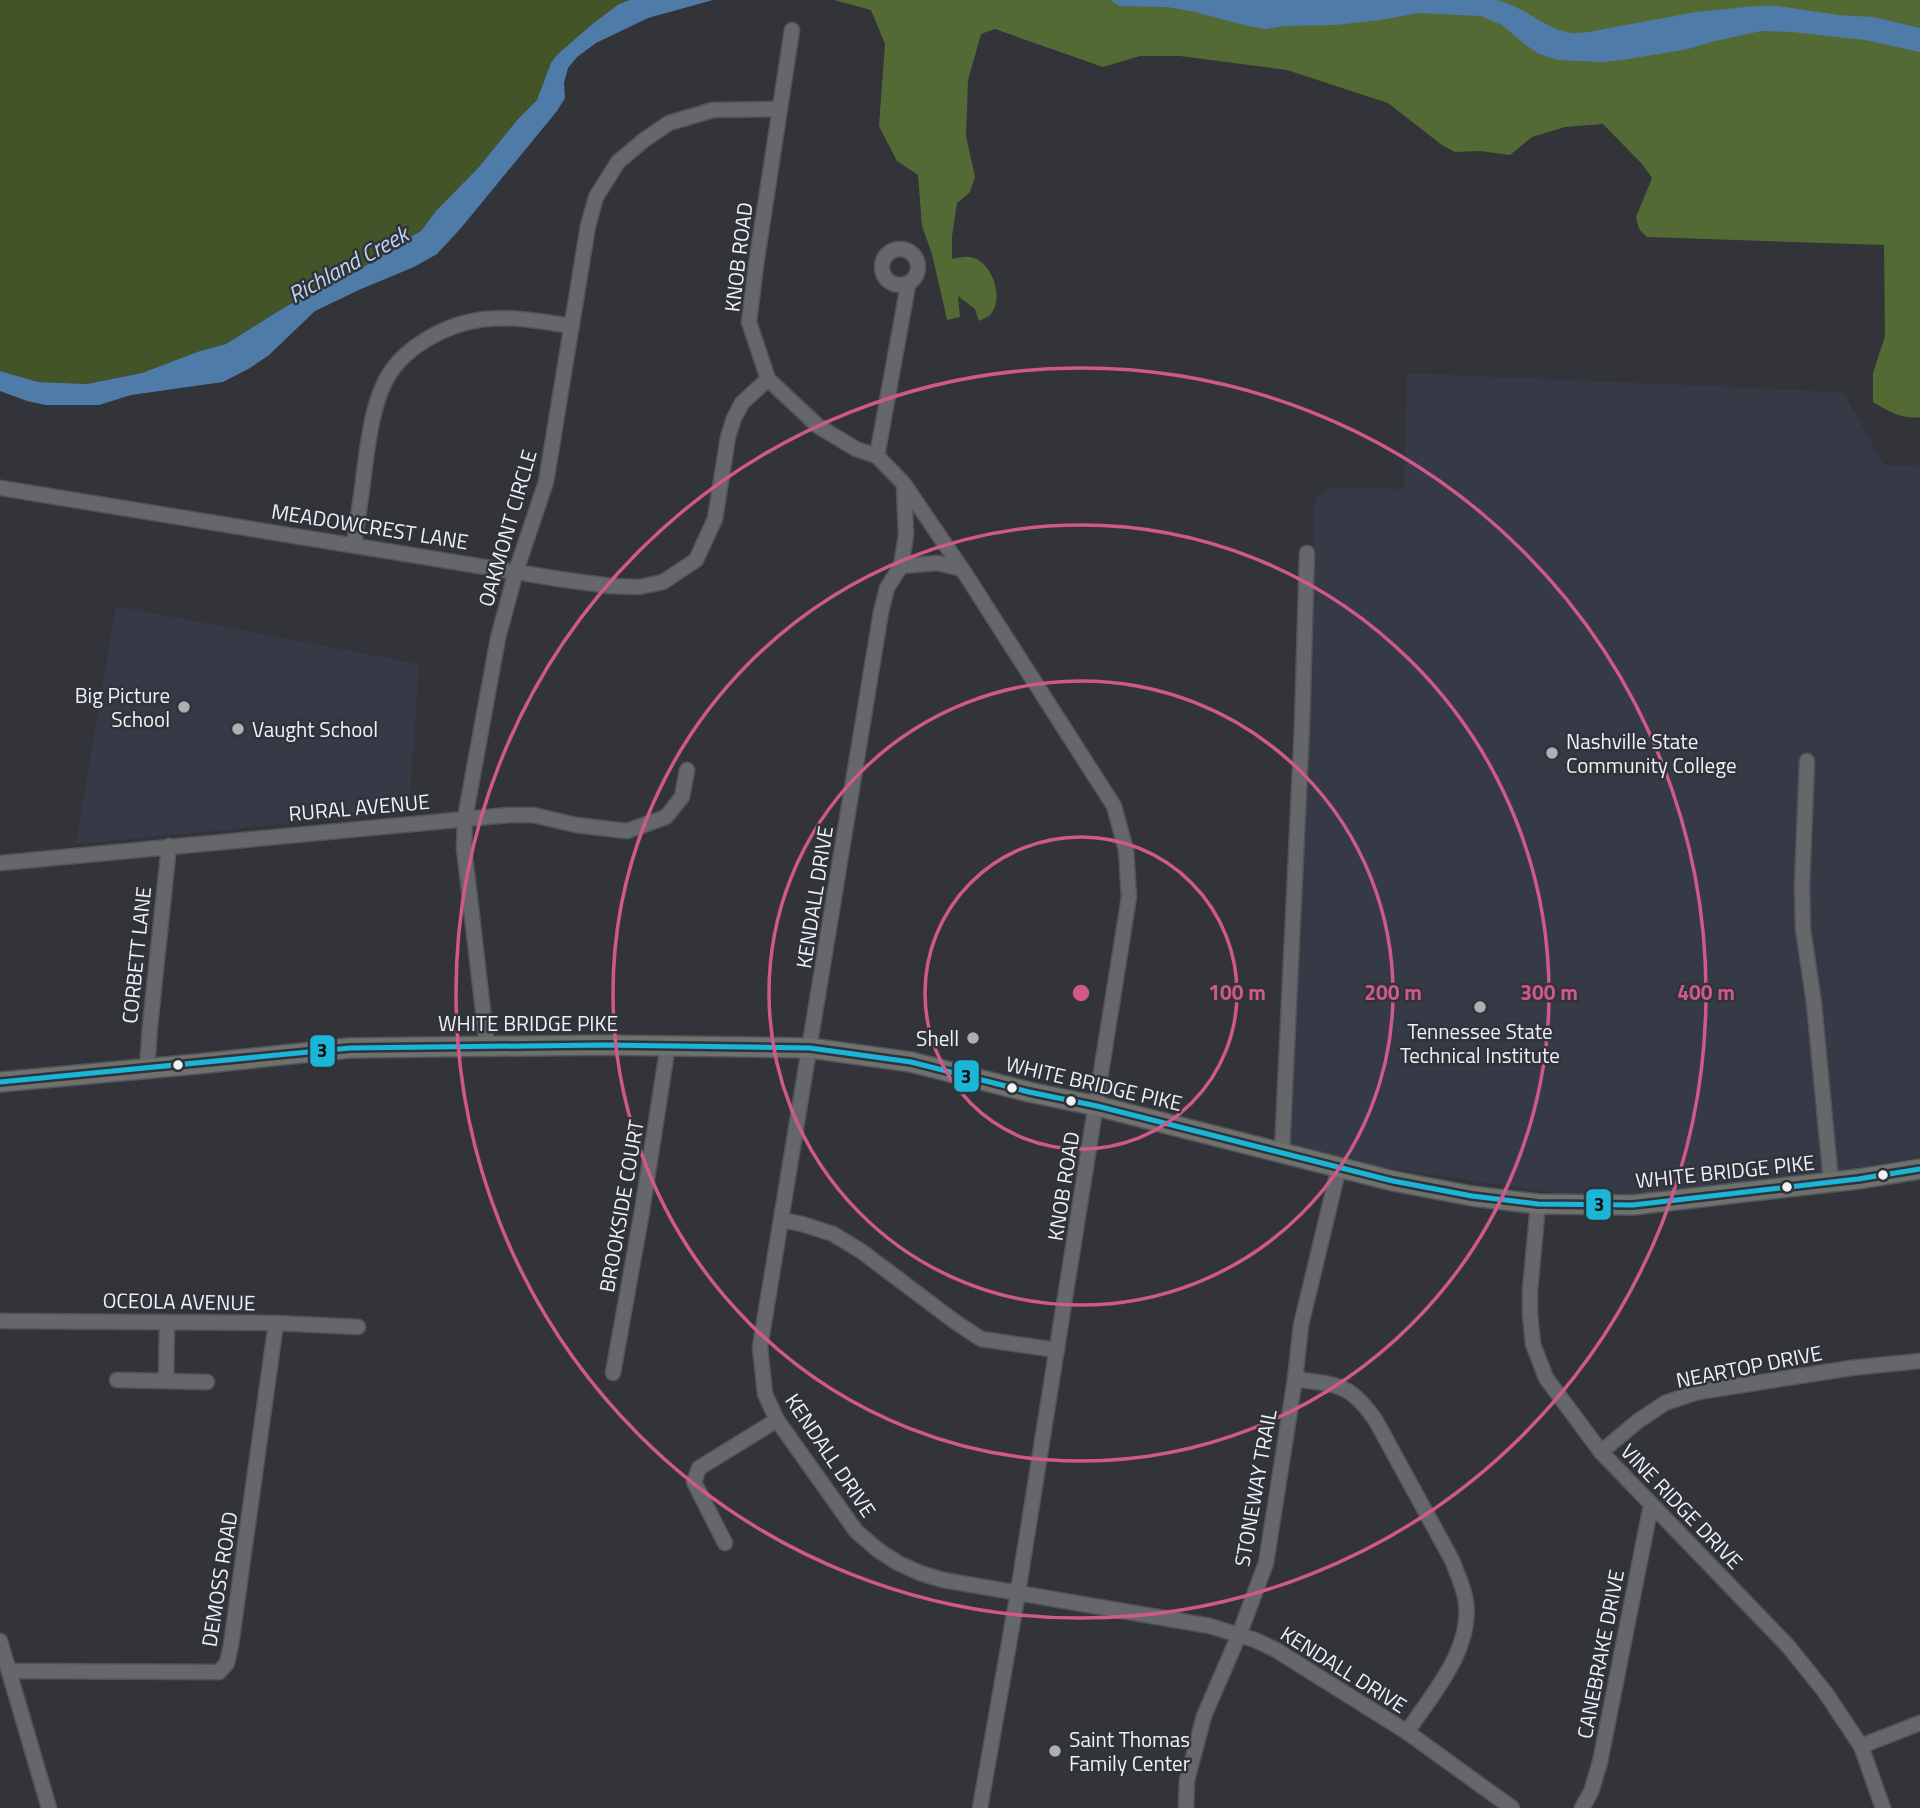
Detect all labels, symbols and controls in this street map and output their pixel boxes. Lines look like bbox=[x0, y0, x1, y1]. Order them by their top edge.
street label: KNOB ROAD bbox=[715, 200, 761, 314]
water label: Richland Creek bbox=[281, 215, 417, 312]
street label: OAKMONT CIRCLE bbox=[469, 446, 545, 610]
street label: MEADOWCREST LANE bbox=[269, 495, 471, 557]
place label: Big Picture School bbox=[75, 679, 170, 735]
marker: Big Picture School bbox=[176, 699, 192, 715]
place label: Vaught School bbox=[252, 713, 378, 745]
marker: Vaught School bbox=[230, 721, 246, 737]
place label: Nashville State Community College bbox=[1566, 725, 1737, 781]
marker: Nashville State Community College bbox=[1544, 745, 1560, 761]
street label: RURAL AVENUE bbox=[287, 785, 431, 829]
street label: KENDALL DRIVE bbox=[787, 824, 841, 970]
street label: CORBETT LANE bbox=[113, 885, 159, 1025]
text: 100 m bbox=[1208, 976, 1266, 1008]
text: 200 m bbox=[1364, 976, 1422, 1008]
text: 300 m bbox=[1520, 976, 1578, 1008]
text: 400 m bbox=[1677, 976, 1735, 1008]
centre of rings bbox=[1069, 981, 1093, 1005]
marker: Tennessee State Technical Institute bbox=[1472, 999, 1488, 1015]
street label: WHITE BRIDGE PIKE bbox=[438, 1007, 618, 1039]
place label: Tennessee State Technical Institute bbox=[1400, 1015, 1560, 1071]
place label: Shell bbox=[916, 1022, 959, 1054]
marker: Shell bbox=[965, 1030, 981, 1046]
line badge: 3 bbox=[309, 1034, 336, 1068]
text: 3 bbox=[317, 1035, 327, 1064]
street label: WHITE BRIDGE PIKE bbox=[1003, 1047, 1185, 1119]
unlabelled marker bbox=[171, 1058, 185, 1072]
line badge: 3 bbox=[953, 1059, 980, 1093]
text: 3 bbox=[961, 1061, 971, 1090]
unlabelled marker bbox=[1005, 1081, 1019, 1095]
unlabelled marker bbox=[1064, 1094, 1078, 1108]
street label: BROOKSIDE COURT bbox=[590, 1117, 652, 1295]
street label: KNOB ROAD bbox=[1039, 1129, 1087, 1243]
street label: WHITE BRIDGE PIKE bbox=[1634, 1146, 1816, 1196]
unlabelled marker bbox=[1876, 1168, 1890, 1182]
unlabelled marker bbox=[1780, 1180, 1794, 1194]
line badge: 3 bbox=[1585, 1188, 1612, 1221]
text: 3 bbox=[1594, 1189, 1604, 1218]
street label: OCEOLA AVENUE bbox=[102, 1284, 256, 1318]
street label: NEARTOP DRIVE bbox=[1673, 1336, 1825, 1396]
street label: KENDALL DRIVE bbox=[778, 1386, 884, 1524]
street label: STONEWAY TRAIL bbox=[1225, 1407, 1285, 1569]
street label: VINE RIDGE DRIVE bbox=[1613, 1436, 1751, 1576]
street label: DEMOSS ROAD bbox=[193, 1509, 245, 1649]
street label: CANEBRAKE DRIVE bbox=[1568, 1567, 1632, 1741]
street label: KENDALL DRIVE bbox=[1275, 1617, 1413, 1721]
place label: Saint Thomas Family Center bbox=[1069, 1723, 1190, 1779]
marker: Saint Thomas Family Center bbox=[1047, 1743, 1063, 1759]

